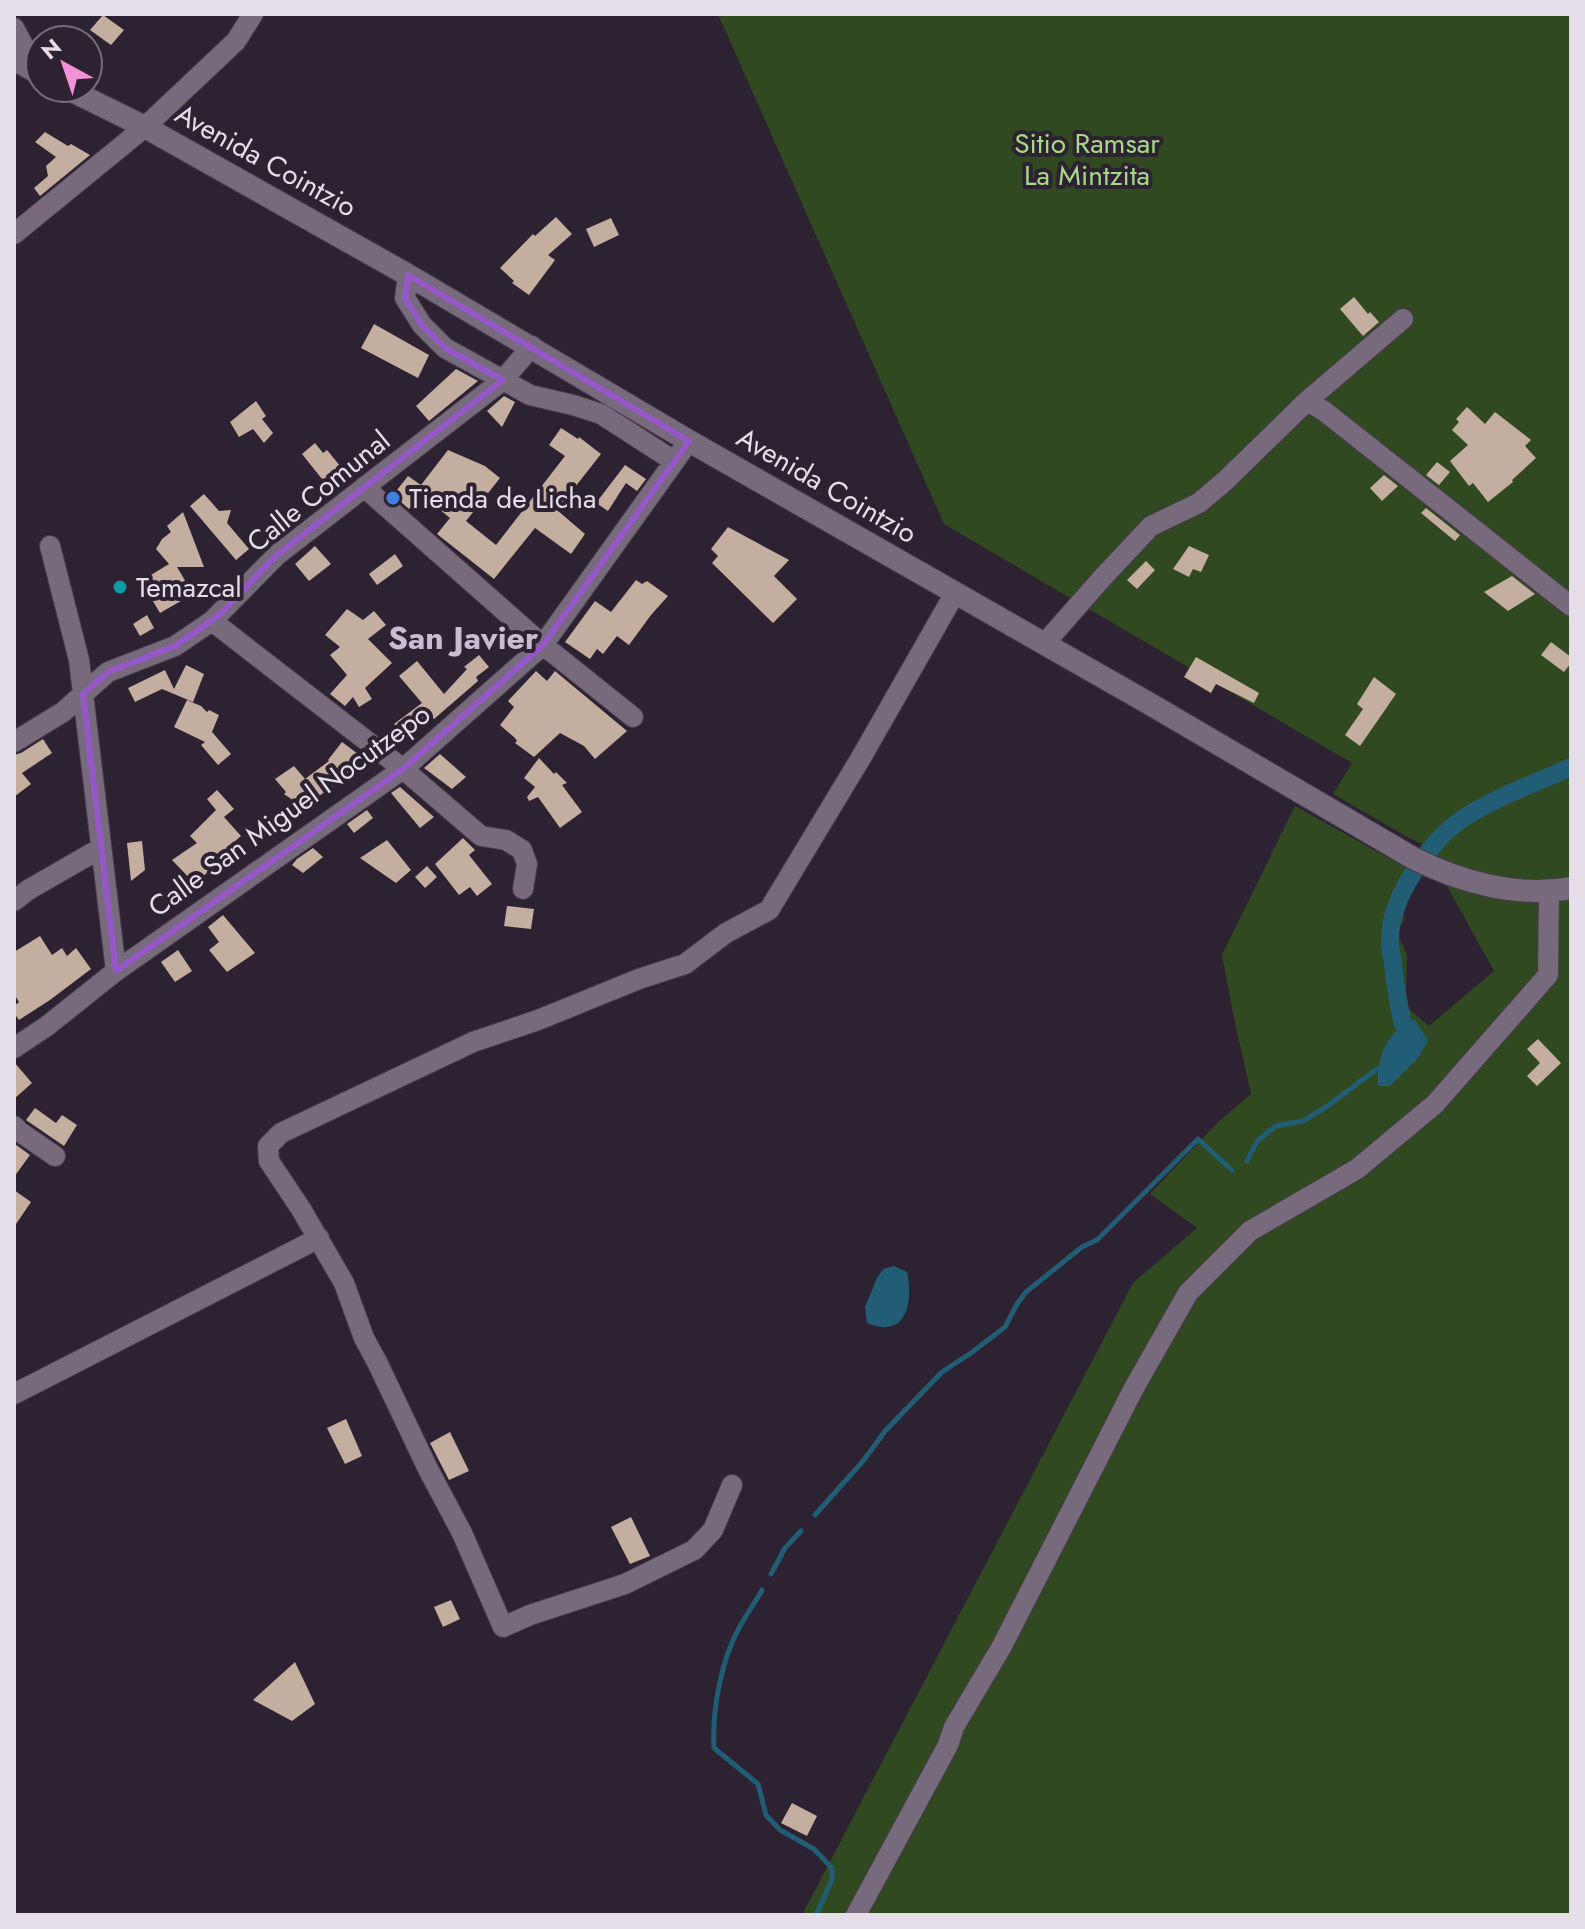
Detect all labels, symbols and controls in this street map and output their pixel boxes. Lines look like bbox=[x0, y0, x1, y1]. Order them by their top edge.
north arrow bbox=[24, 24, 104, 104]
text: N bbox=[34, 31, 68, 67]
street label: Avenida Cointzio bbox=[168, 94, 364, 227]
park label: Sitio Ramsar La Mintzita bbox=[1014, 123, 1160, 196]
street label: Avenida Cointzio bbox=[729, 417, 924, 554]
street label: Calle Comunal bbox=[238, 421, 399, 562]
place label: Tienda de Licha bbox=[409, 478, 596, 519]
marker: Tienda de Licha bbox=[384, 489, 402, 507]
place label: Temazcal bbox=[136, 567, 242, 608]
marker: Temazcal bbox=[111, 578, 129, 596]
district label: San Javier bbox=[388, 615, 538, 661]
street label: Calle San Miguel Nocutzepo bbox=[140, 694, 439, 927]

